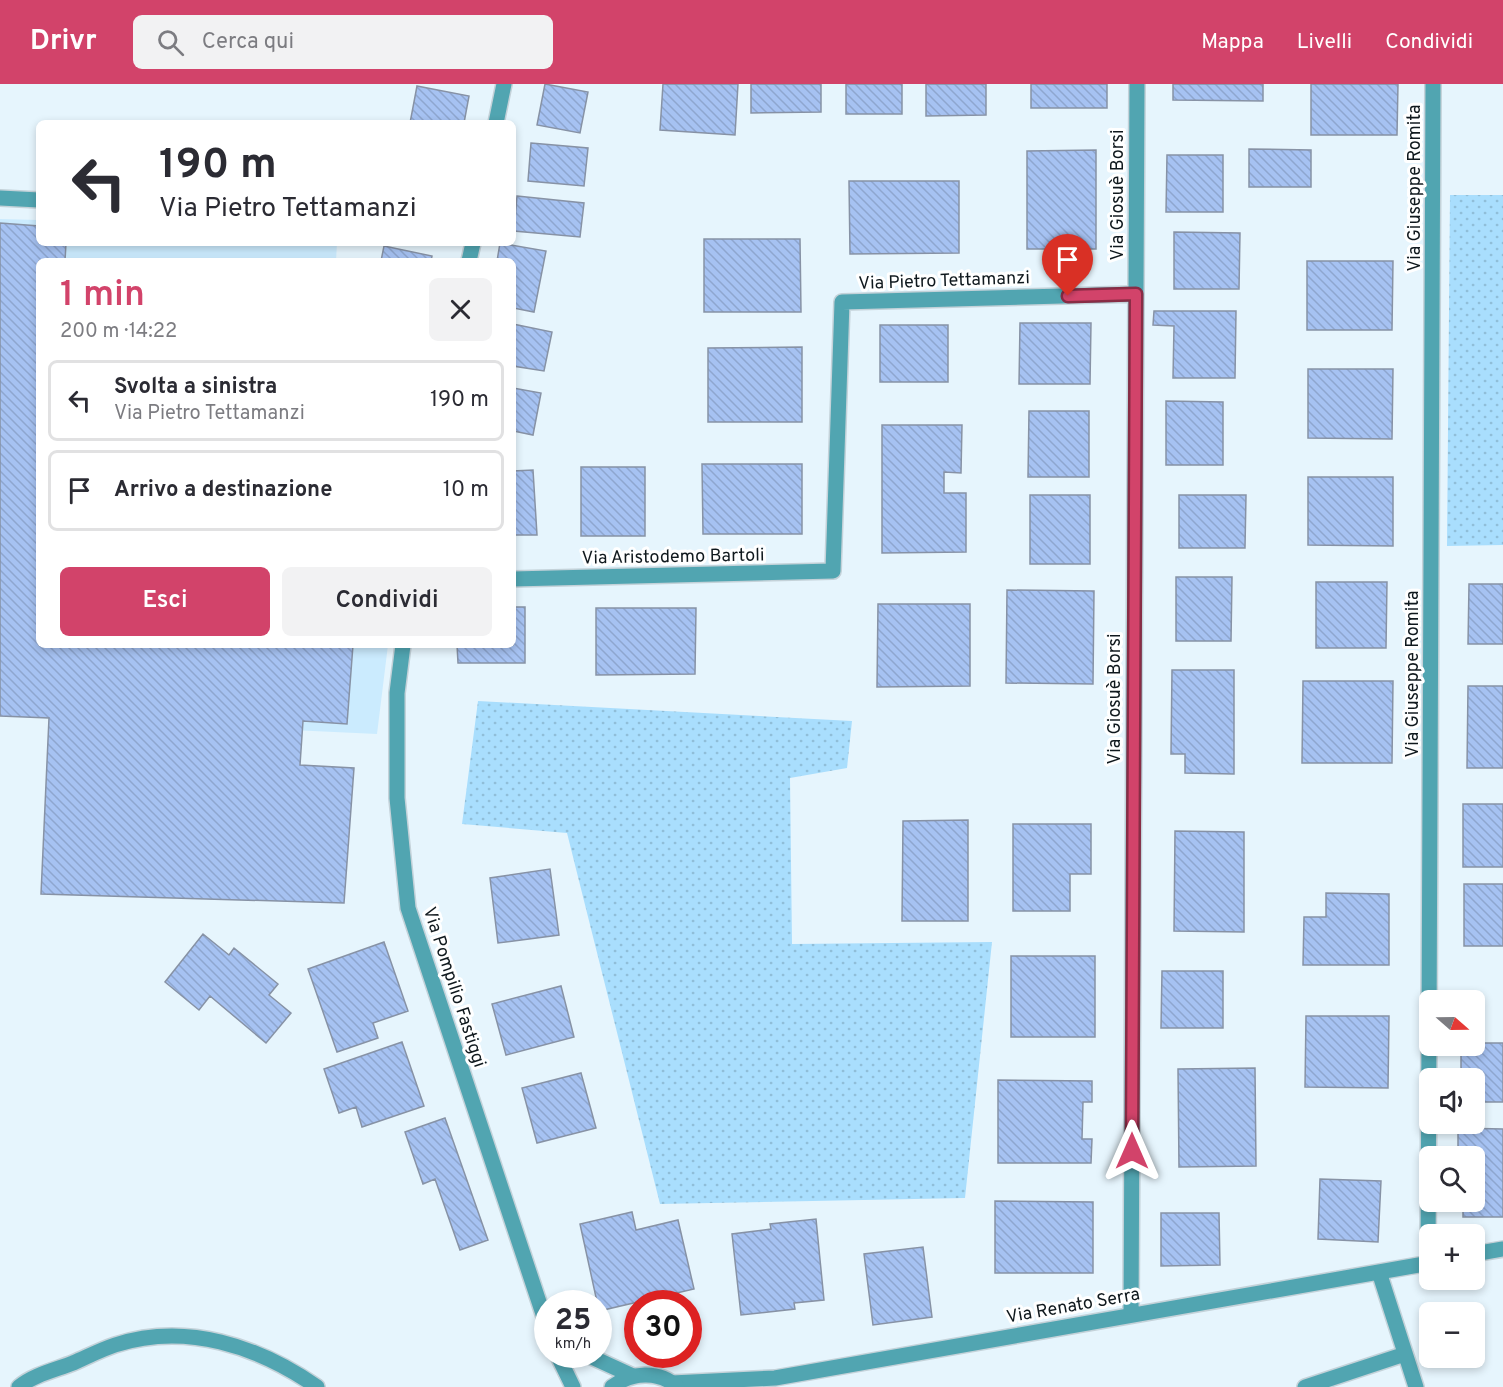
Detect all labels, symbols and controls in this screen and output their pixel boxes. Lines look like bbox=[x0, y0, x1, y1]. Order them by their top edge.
search box bbox=[133, 15, 553, 69]
text: Drivr bbox=[30, 24, 97, 60]
icon: search bbox=[154, 26, 187, 59]
text: Cerca qui bbox=[202, 29, 294, 56]
text: Mappa bbox=[1201, 29, 1264, 56]
text: Livelli bbox=[1297, 29, 1352, 56]
text: Condividi bbox=[1385, 29, 1473, 56]
street label: Via Giuseppe Romita bbox=[1404, 104, 1427, 272]
street label: Via Giosuè Borsi bbox=[1107, 129, 1130, 261]
text: 190 m bbox=[159, 140, 277, 193]
icon: left bbox=[60, 144, 138, 222]
text: Via Pietro Tettamanzi bbox=[159, 192, 417, 226]
pin bbox=[1042, 234, 1093, 296]
icon: arrive bbox=[1051, 243, 1084, 276]
street label: Via Pietro Tettamanzi bbox=[858, 267, 1030, 296]
text: 1 min bbox=[60, 273, 145, 319]
button: close bbox=[429, 278, 492, 341]
text: 200 m · 14:22 bbox=[60, 319, 177, 345]
text: Svolta a sinistra bbox=[114, 374, 277, 401]
icon: left bbox=[63, 384, 96, 417]
text: 190 m bbox=[430, 387, 489, 414]
text: Via Pietro Tettamanzi bbox=[114, 401, 305, 427]
icon: arrive bbox=[63, 474, 96, 507]
text: Arrivo a destinazione bbox=[114, 477, 332, 504]
text: 10 m bbox=[443, 477, 489, 504]
street label: Via Aristodemo Bartoli bbox=[581, 544, 765, 571]
button: Esci bbox=[60, 567, 270, 636]
button: Condividi bbox=[282, 567, 492, 636]
street label: Via Giuseppe Romita bbox=[1402, 590, 1425, 758]
street label: Via Giosuè Borsi bbox=[1104, 633, 1127, 765]
street label: Via Pompilio Fastiggi bbox=[417, 904, 490, 1071]
north arrow bbox=[1419, 990, 1485, 1056]
map controls bbox=[1419, 990, 1485, 1368]
button: sound bbox=[1419, 1068, 1485, 1134]
position arrow bbox=[1100, 1119, 1164, 1183]
button: search bbox=[1419, 1146, 1485, 1212]
button: + bbox=[1419, 1224, 1485, 1290]
street label: Via Renato Serra bbox=[1005, 1283, 1142, 1330]
speed limit sign: 30 bbox=[624, 1290, 702, 1368]
button: − bbox=[1419, 1302, 1485, 1368]
text: 25 bbox=[555, 1303, 591, 1340]
text: km/h bbox=[555, 1335, 591, 1354]

